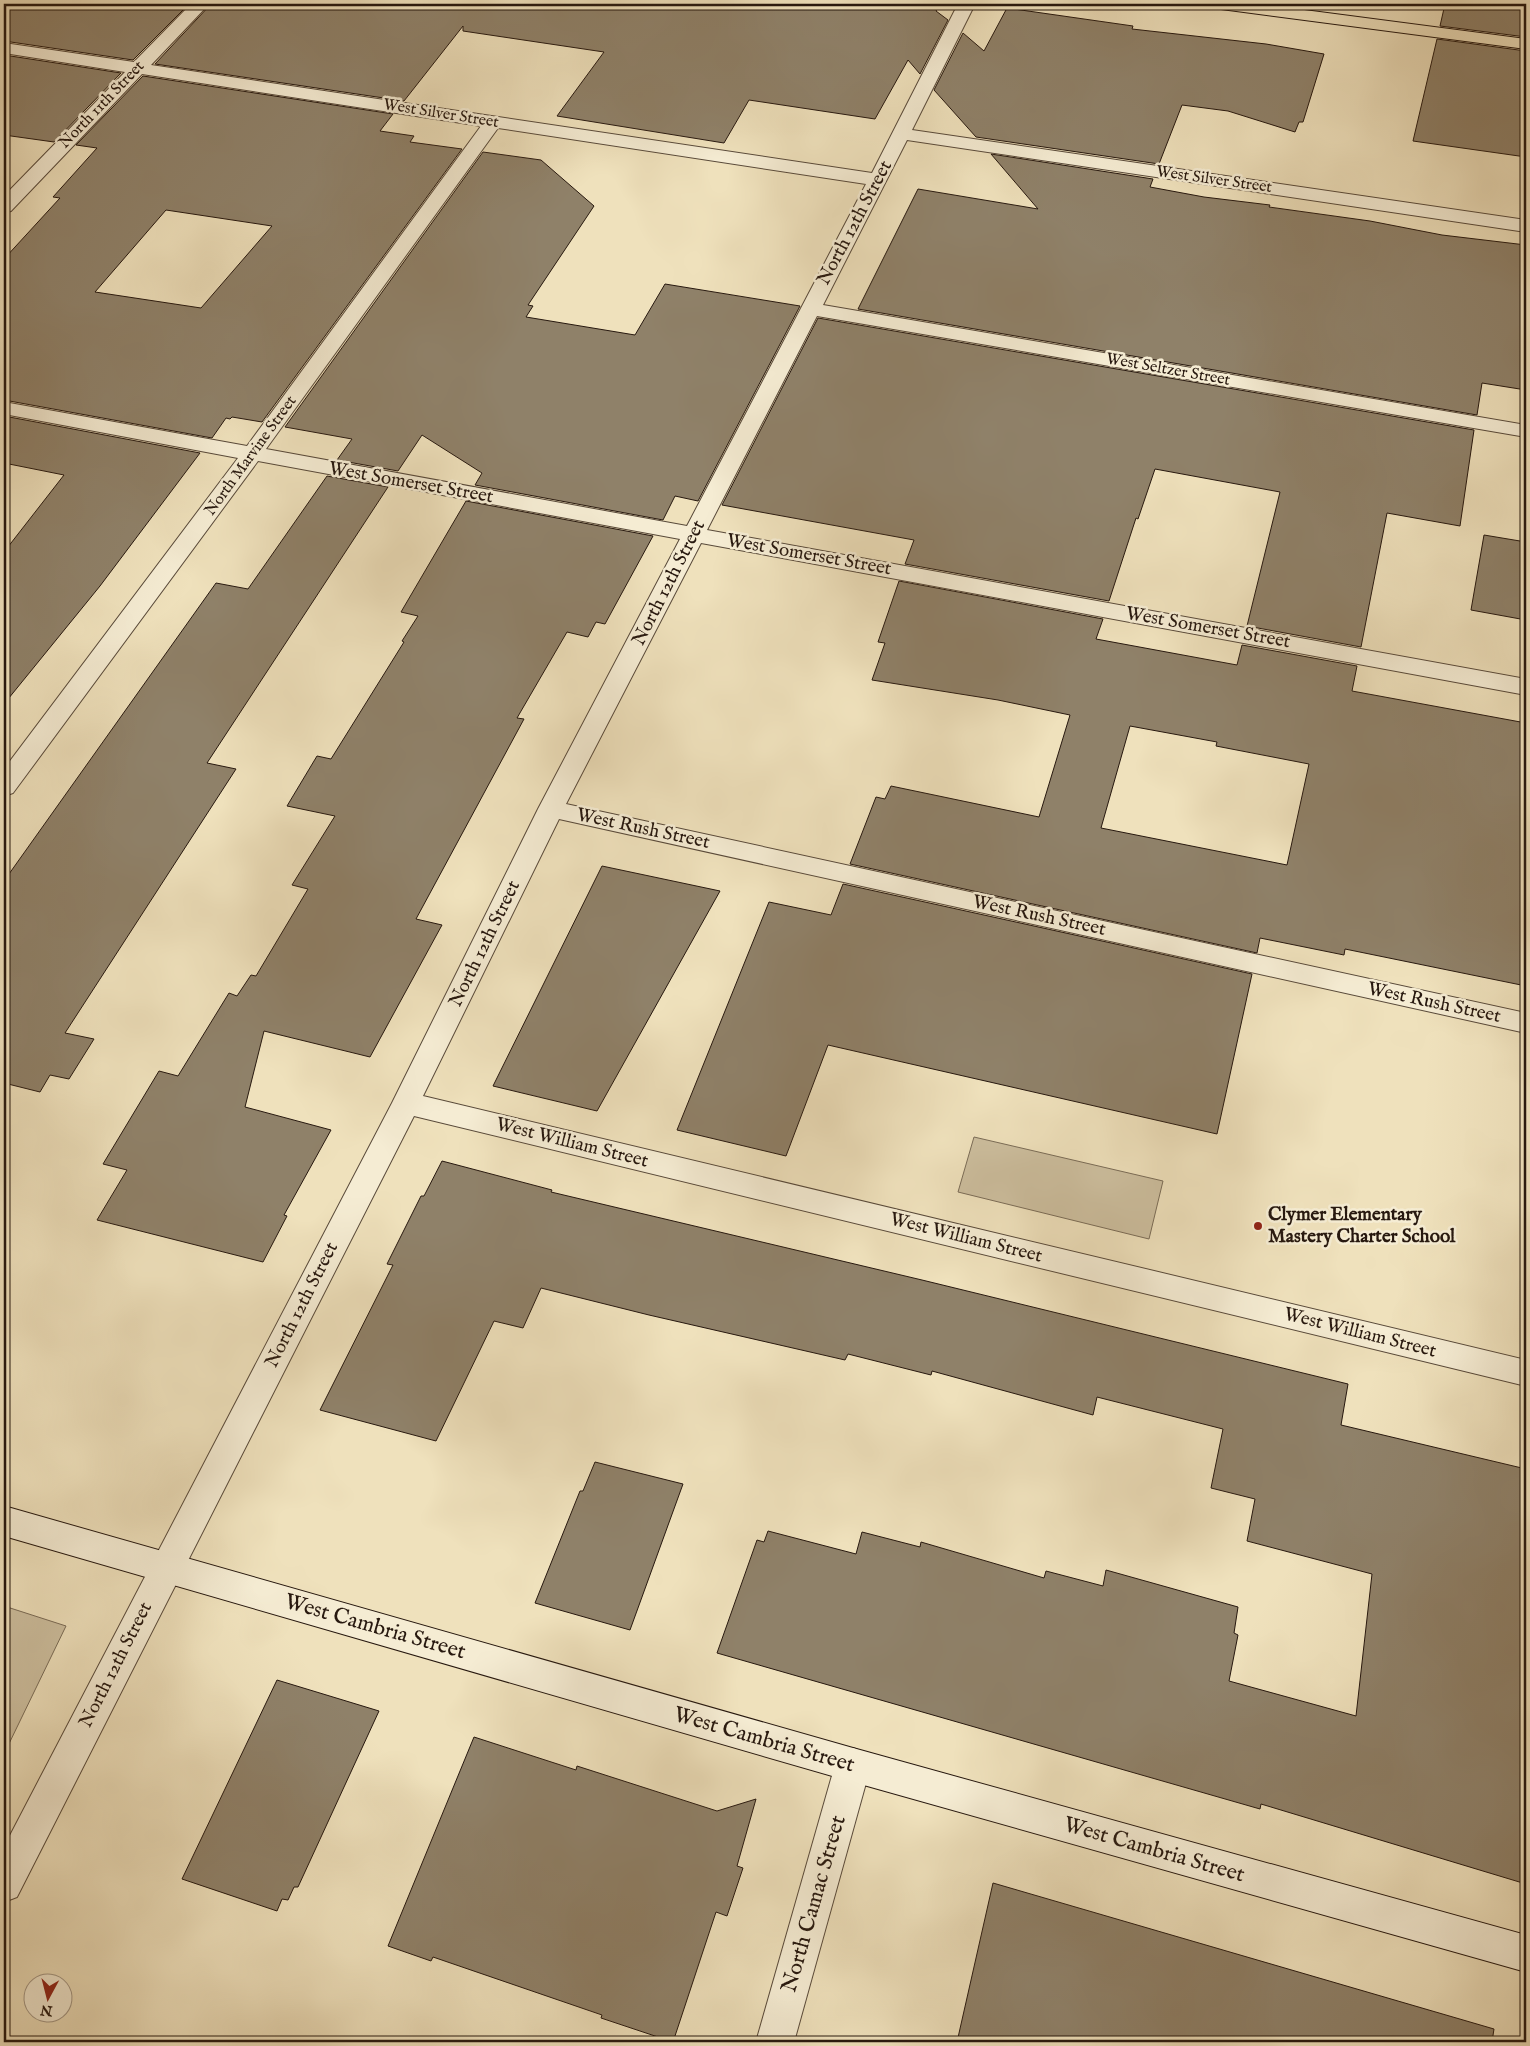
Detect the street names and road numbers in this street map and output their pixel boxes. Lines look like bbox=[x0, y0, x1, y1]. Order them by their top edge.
street label: North 11th Street bbox=[55, 57, 149, 153]
street label: West Silver Street bbox=[382, 95, 501, 133]
street label: North 12th Street bbox=[812, 156, 898, 289]
street label: West Silver Street bbox=[1155, 162, 1274, 198]
street label: West Seltzer Street bbox=[1104, 349, 1232, 391]
street label: North Marvine Street bbox=[201, 392, 302, 520]
street label: West Somerset Street bbox=[327, 457, 496, 509]
street label: North 12th Street bbox=[627, 516, 711, 650]
street label: West Somerset Street bbox=[725, 529, 894, 581]
street label: West Somerset Street bbox=[1124, 602, 1293, 654]
street label: West Rush Street bbox=[574, 803, 712, 855]
street label: North 12th Street bbox=[444, 876, 526, 1011]
street label: West Rush Street bbox=[970, 890, 1108, 942]
street label: West Rush Street bbox=[1365, 977, 1503, 1029]
street label: West William Street bbox=[493, 1112, 651, 1174]
street label: West William Street bbox=[887, 1207, 1045, 1269]
street label: North 12th Street bbox=[260, 1238, 344, 1372]
street label: West William Street bbox=[1281, 1302, 1439, 1364]
street label: West Cambria Street bbox=[281, 1588, 469, 1666]
street label: North 12th Street bbox=[74, 1598, 158, 1732]
street label: West Cambria Street bbox=[670, 1701, 858, 1779]
street label: West Cambria Street bbox=[1060, 1811, 1248, 1889]
street label: North Camac Street bbox=[775, 1812, 853, 1996]

